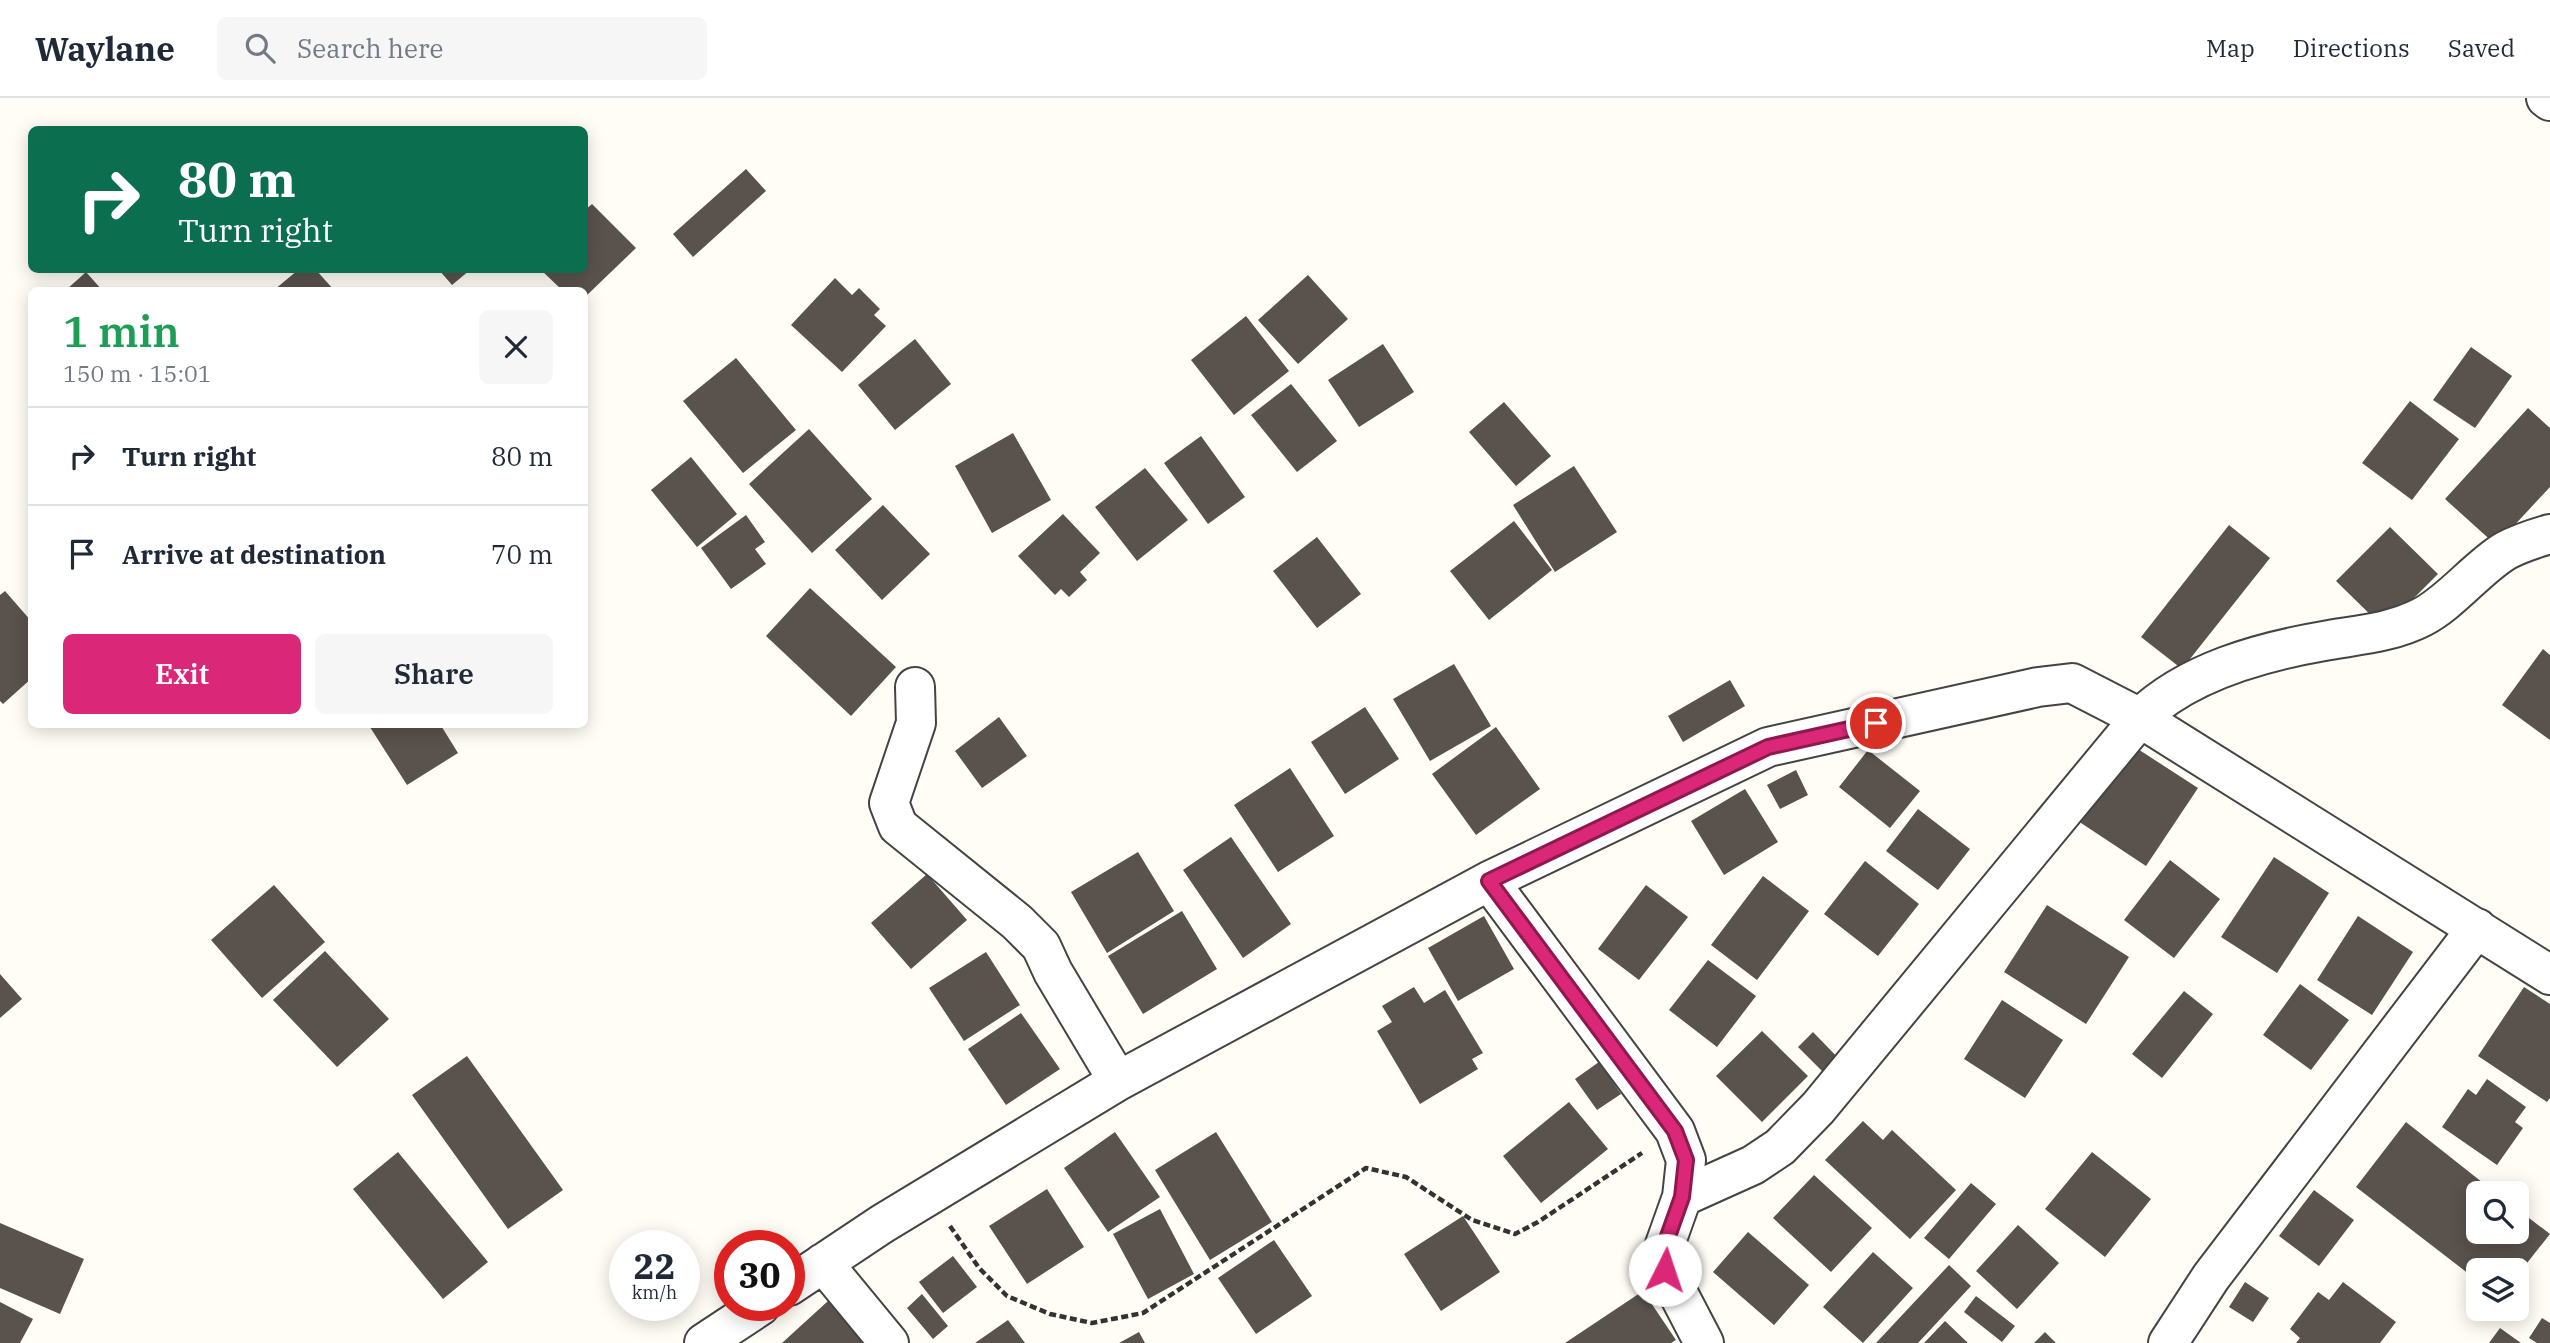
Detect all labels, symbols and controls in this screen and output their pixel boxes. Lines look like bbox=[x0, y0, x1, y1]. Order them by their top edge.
search box bbox=[217, 17, 707, 80]
text: Waylane bbox=[35, 27, 175, 70]
icon: search bbox=[241, 29, 279, 67]
text: Search here bbox=[297, 31, 443, 65]
text: Map bbox=[2206, 32, 2255, 64]
text: Directions bbox=[2293, 32, 2410, 64]
text: Saved bbox=[2448, 32, 2515, 64]
text: 80 m bbox=[178, 147, 296, 210]
icon: right bbox=[63, 154, 154, 245]
text: Turn right bbox=[178, 209, 333, 251]
text: 1 min bbox=[63, 304, 180, 359]
button: close bbox=[479, 310, 553, 384]
text: 150 m · 15:01 bbox=[63, 358, 212, 388]
icon: right bbox=[63, 437, 101, 475]
text: Turn right bbox=[122, 439, 256, 473]
text: 80 m bbox=[491, 439, 553, 473]
icon: arrive bbox=[63, 535, 101, 573]
text: Arrive at destination bbox=[122, 537, 386, 571]
text: 70 m bbox=[491, 537, 553, 571]
button: Exit bbox=[63, 634, 301, 714]
button: Share bbox=[315, 634, 553, 714]
pin bbox=[1846, 693, 1906, 753]
icon: arrive bbox=[1857, 704, 1895, 742]
map controls bbox=[2466, 1181, 2529, 1321]
button: search bbox=[2466, 1181, 2529, 1244]
speed limit sign: 30 bbox=[714, 1230, 805, 1321]
position arrow bbox=[1628, 1233, 1702, 1307]
text: 22 bbox=[633, 1243, 676, 1289]
button: layers bbox=[2466, 1258, 2529, 1321]
text: km/h bbox=[632, 1281, 677, 1304]

